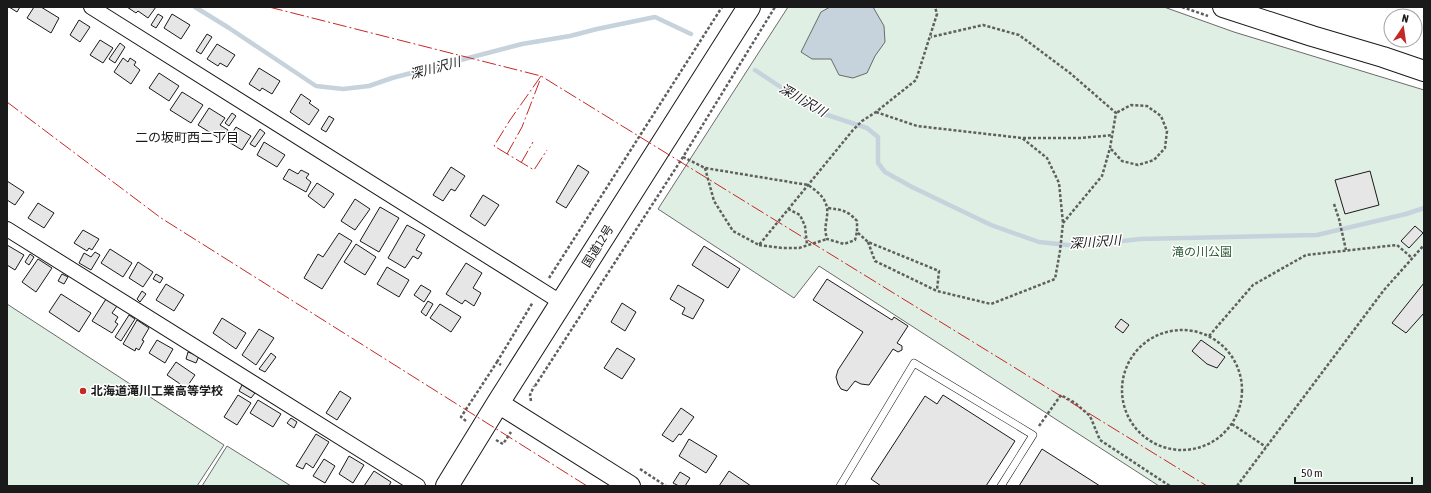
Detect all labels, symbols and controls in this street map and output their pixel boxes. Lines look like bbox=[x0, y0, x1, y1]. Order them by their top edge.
north arrow bbox=[1383, 8, 1423, 48]
text: N bbox=[1401, 12, 1410, 25]
water label: 深川沢川 bbox=[408, 54, 464, 82]
water label: 深川沢川 bbox=[777, 81, 831, 120]
district label: 二の坂町西二丁目 bbox=[135, 130, 239, 145]
street label: 国道12号 bbox=[580, 222, 616, 270]
water label: 深川沢川 bbox=[1069, 233, 1123, 251]
park label: 滝の川公園 bbox=[1172, 245, 1232, 259]
place label: 北海道滝川工業高等学校 bbox=[91, 384, 223, 398]
marker: 北海道滝川工業高等学校 bbox=[78, 386, 88, 396]
scale bar bbox=[1295, 459, 1412, 485]
text: 50 m bbox=[1301, 466, 1323, 480]

